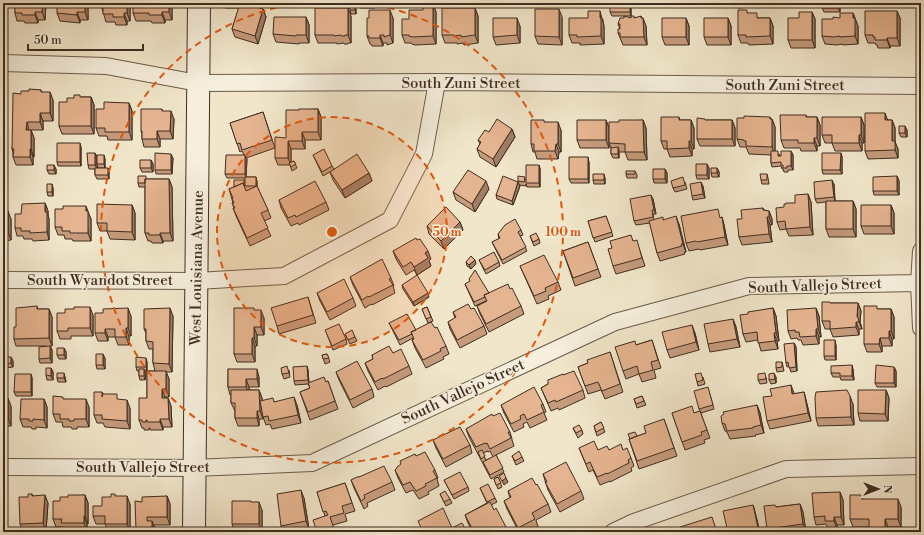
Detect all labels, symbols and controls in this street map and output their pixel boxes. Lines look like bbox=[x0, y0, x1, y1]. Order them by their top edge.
scale bar bbox=[28, 26, 143, 52]
text: 50 m bbox=[34, 33, 62, 48]
street label: South Zuni Street bbox=[401, 74, 521, 93]
street label: South Zuni Street bbox=[725, 76, 845, 95]
street label: West Louisiana Avenue bbox=[186, 190, 208, 347]
centre of rings bbox=[325, 225, 339, 239]
text: 50 m bbox=[432, 225, 462, 240]
text: 100 m bbox=[545, 225, 581, 240]
street label: South Wyandot Street bbox=[27, 271, 174, 290]
street label: South Vallejo Street bbox=[748, 274, 883, 298]
street label: South Vallejo Street bbox=[398, 355, 528, 429]
street label: South Vallejo Street bbox=[76, 458, 211, 477]
north arrow bbox=[858, 469, 898, 509]
text: N bbox=[880, 485, 894, 494]

